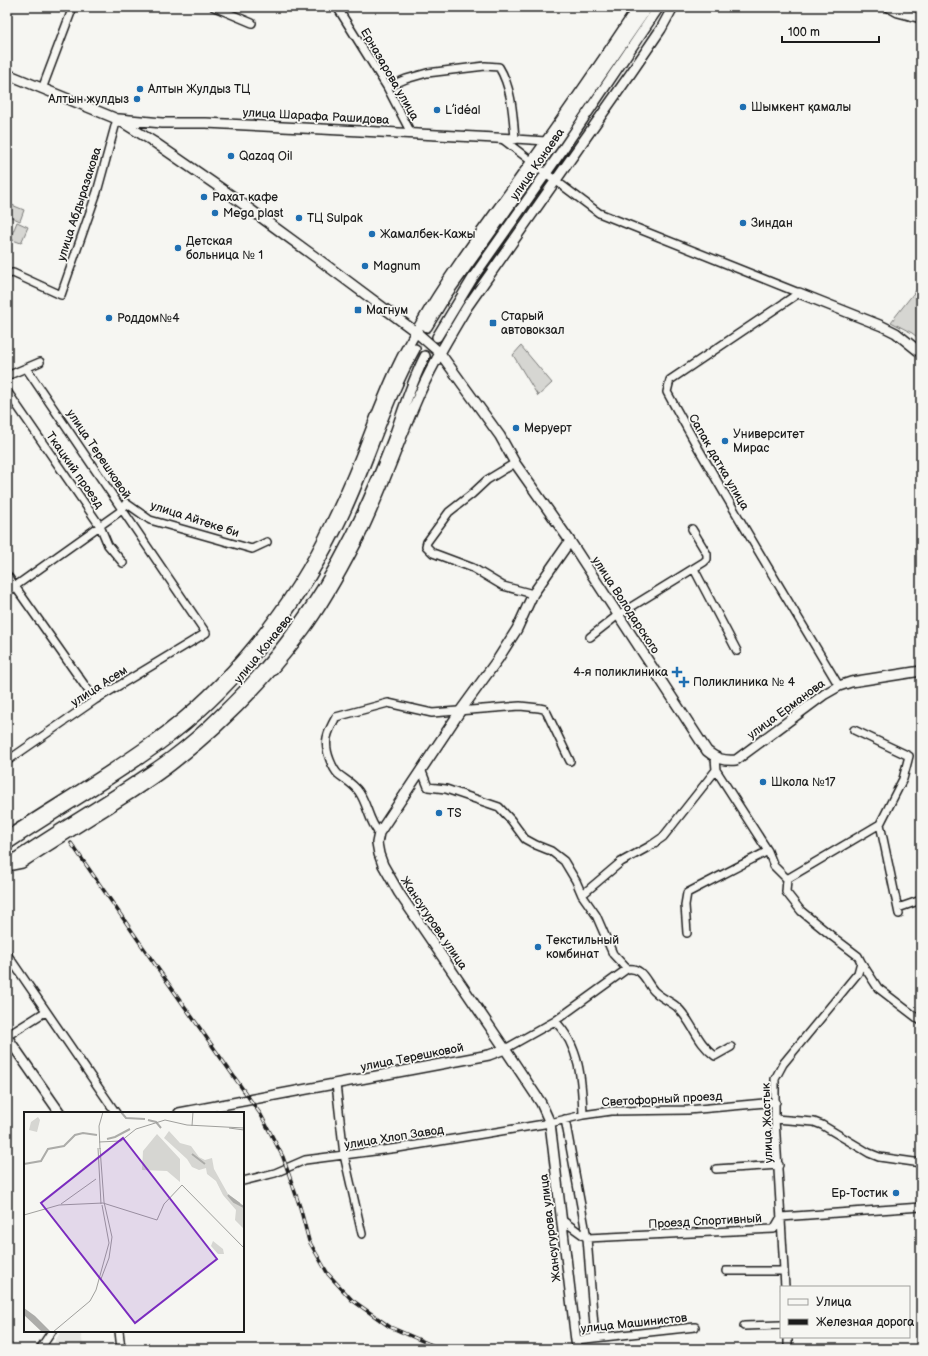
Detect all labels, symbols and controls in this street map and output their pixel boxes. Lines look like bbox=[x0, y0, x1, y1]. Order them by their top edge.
scale bar bbox=[782, 18, 879, 44]
street label: Ерназарова улица bbox=[357, 25, 422, 123]
text: 100 m bbox=[788, 25, 820, 40]
place label: Алтын Жулдыз ТЦ bbox=[147, 82, 251, 97]
marker: Алтын Жулдыз ТЦ bbox=[135, 84, 145, 94]
place label: Алтын жулдыз bbox=[47, 92, 129, 107]
marker: Алтын жулдыз bbox=[132, 94, 142, 104]
place label: Шымкент қамалы bbox=[751, 100, 851, 115]
marker: Шымкент қамалы bbox=[738, 102, 748, 112]
place label: L’idéal bbox=[445, 103, 481, 118]
street label: улица Шарафа Рашидова bbox=[242, 105, 390, 128]
marker: L’idéal bbox=[432, 105, 442, 115]
street label: улица Конаева bbox=[507, 125, 568, 203]
street label: улица Абдыразакова bbox=[54, 145, 105, 263]
place label: Qazaq Oil bbox=[239, 149, 292, 164]
marker: Qazaq Oil bbox=[226, 151, 236, 161]
place label: Рахат кафе bbox=[212, 190, 278, 205]
marker: Рахат кафе bbox=[199, 192, 209, 202]
place label: Mega plast bbox=[223, 206, 284, 221]
marker: Mega plast bbox=[210, 208, 220, 218]
place label: ТЦ Sulpak bbox=[307, 211, 363, 226]
marker: ТЦ Sulpak bbox=[294, 213, 304, 223]
place label: Зиндан bbox=[751, 216, 793, 231]
marker: Зиндан bbox=[738, 218, 748, 228]
place label: Жамалбек-Кажы bbox=[380, 227, 475, 242]
marker: Жамалбек-Кажы bbox=[367, 229, 377, 239]
place label: Детская больница № 1 bbox=[186, 234, 263, 263]
marker: Детская больница № 1 bbox=[173, 243, 183, 253]
place label: Magnum bbox=[373, 259, 420, 274]
marker: Magnum bbox=[360, 261, 370, 271]
place label: Магнум bbox=[366, 303, 408, 318]
marker: Магнум bbox=[353, 305, 363, 315]
place label: Старый автовокзал bbox=[501, 309, 565, 338]
place label: Роддом№4 bbox=[117, 311, 180, 326]
marker: Роддом№4 bbox=[104, 313, 114, 323]
marker: Старый автовокзал bbox=[488, 318, 498, 328]
street label: улица Терешковой bbox=[63, 407, 134, 502]
street label: Сапак датка улица bbox=[685, 411, 752, 513]
place label: Меруерт bbox=[524, 421, 572, 436]
marker: Меруерт bbox=[511, 423, 521, 433]
place label: Университет Мирас bbox=[733, 427, 805, 456]
street label: Ткацкий проезд bbox=[43, 429, 107, 512]
marker: Университет Мирас bbox=[720, 436, 730, 446]
street label: улица Айтеке би bbox=[149, 498, 241, 541]
street label: улица Володарского bbox=[588, 554, 663, 657]
street label: улица Конаева bbox=[231, 612, 296, 687]
street label: улица Асем bbox=[68, 663, 130, 710]
place label: 4-я поликлиника bbox=[573, 665, 668, 680]
marker: 4-я поликлиника bbox=[671, 666, 683, 678]
place label: Поликлиника № 4 bbox=[693, 675, 796, 690]
marker: Поликлиника № 4 bbox=[678, 676, 690, 688]
street label: улица Ерманова bbox=[744, 676, 828, 743]
place label: Школа №17 bbox=[771, 775, 836, 790]
marker: Школа №17 bbox=[758, 777, 768, 787]
place label: TS bbox=[447, 806, 461, 821]
marker: TS bbox=[434, 808, 444, 818]
street label: Жансугурова улица bbox=[397, 874, 470, 973]
place label: Текстильный комбинат bbox=[546, 933, 619, 962]
marker: Текстильный комбинат bbox=[533, 942, 543, 952]
street label: улица Терешковой bbox=[359, 1040, 465, 1075]
street label: улица Жастык bbox=[759, 1082, 776, 1163]
street label: Светофорный проезд bbox=[601, 1089, 724, 1110]
inset map bbox=[24, 1112, 244, 1332]
street label: улица Хлоп Завод bbox=[343, 1122, 446, 1153]
street label: Жансугурова улица bbox=[536, 1173, 565, 1283]
place label: Ер-Тостик bbox=[831, 1186, 889, 1201]
marker: Ер-Тостик bbox=[891, 1188, 901, 1198]
street label: Проезд Спортивный bbox=[648, 1211, 762, 1232]
legend bbox=[780, 1286, 910, 1338]
text: Улица bbox=[816, 1295, 852, 1310]
street label: улица Машинистов bbox=[580, 1310, 689, 1337]
text: Железная дорога bbox=[816, 1315, 914, 1330]

